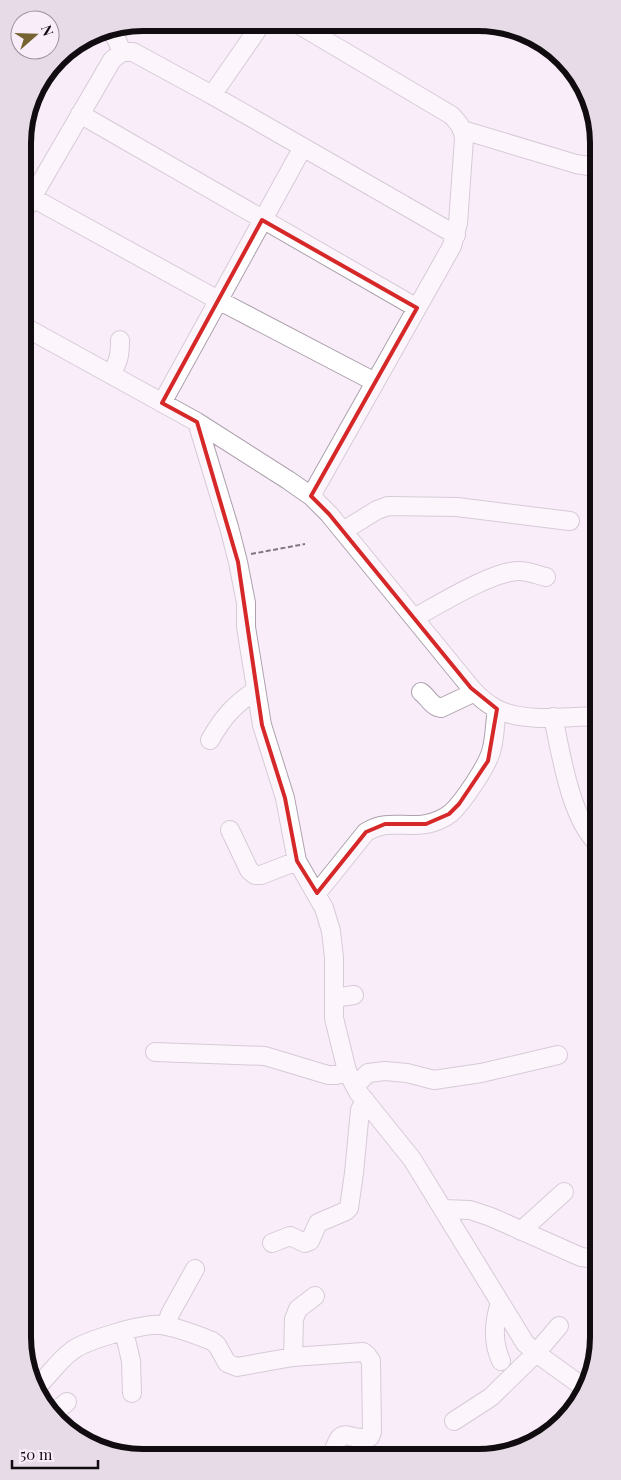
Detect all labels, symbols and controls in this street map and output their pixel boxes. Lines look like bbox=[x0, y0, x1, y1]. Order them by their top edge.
north arrow bbox=[10, 10, 60, 60]
text: N bbox=[37, 22, 58, 38]
scale bar bbox=[12, 1438, 99, 1470]
text: 50 m bbox=[20, 1444, 53, 1464]

